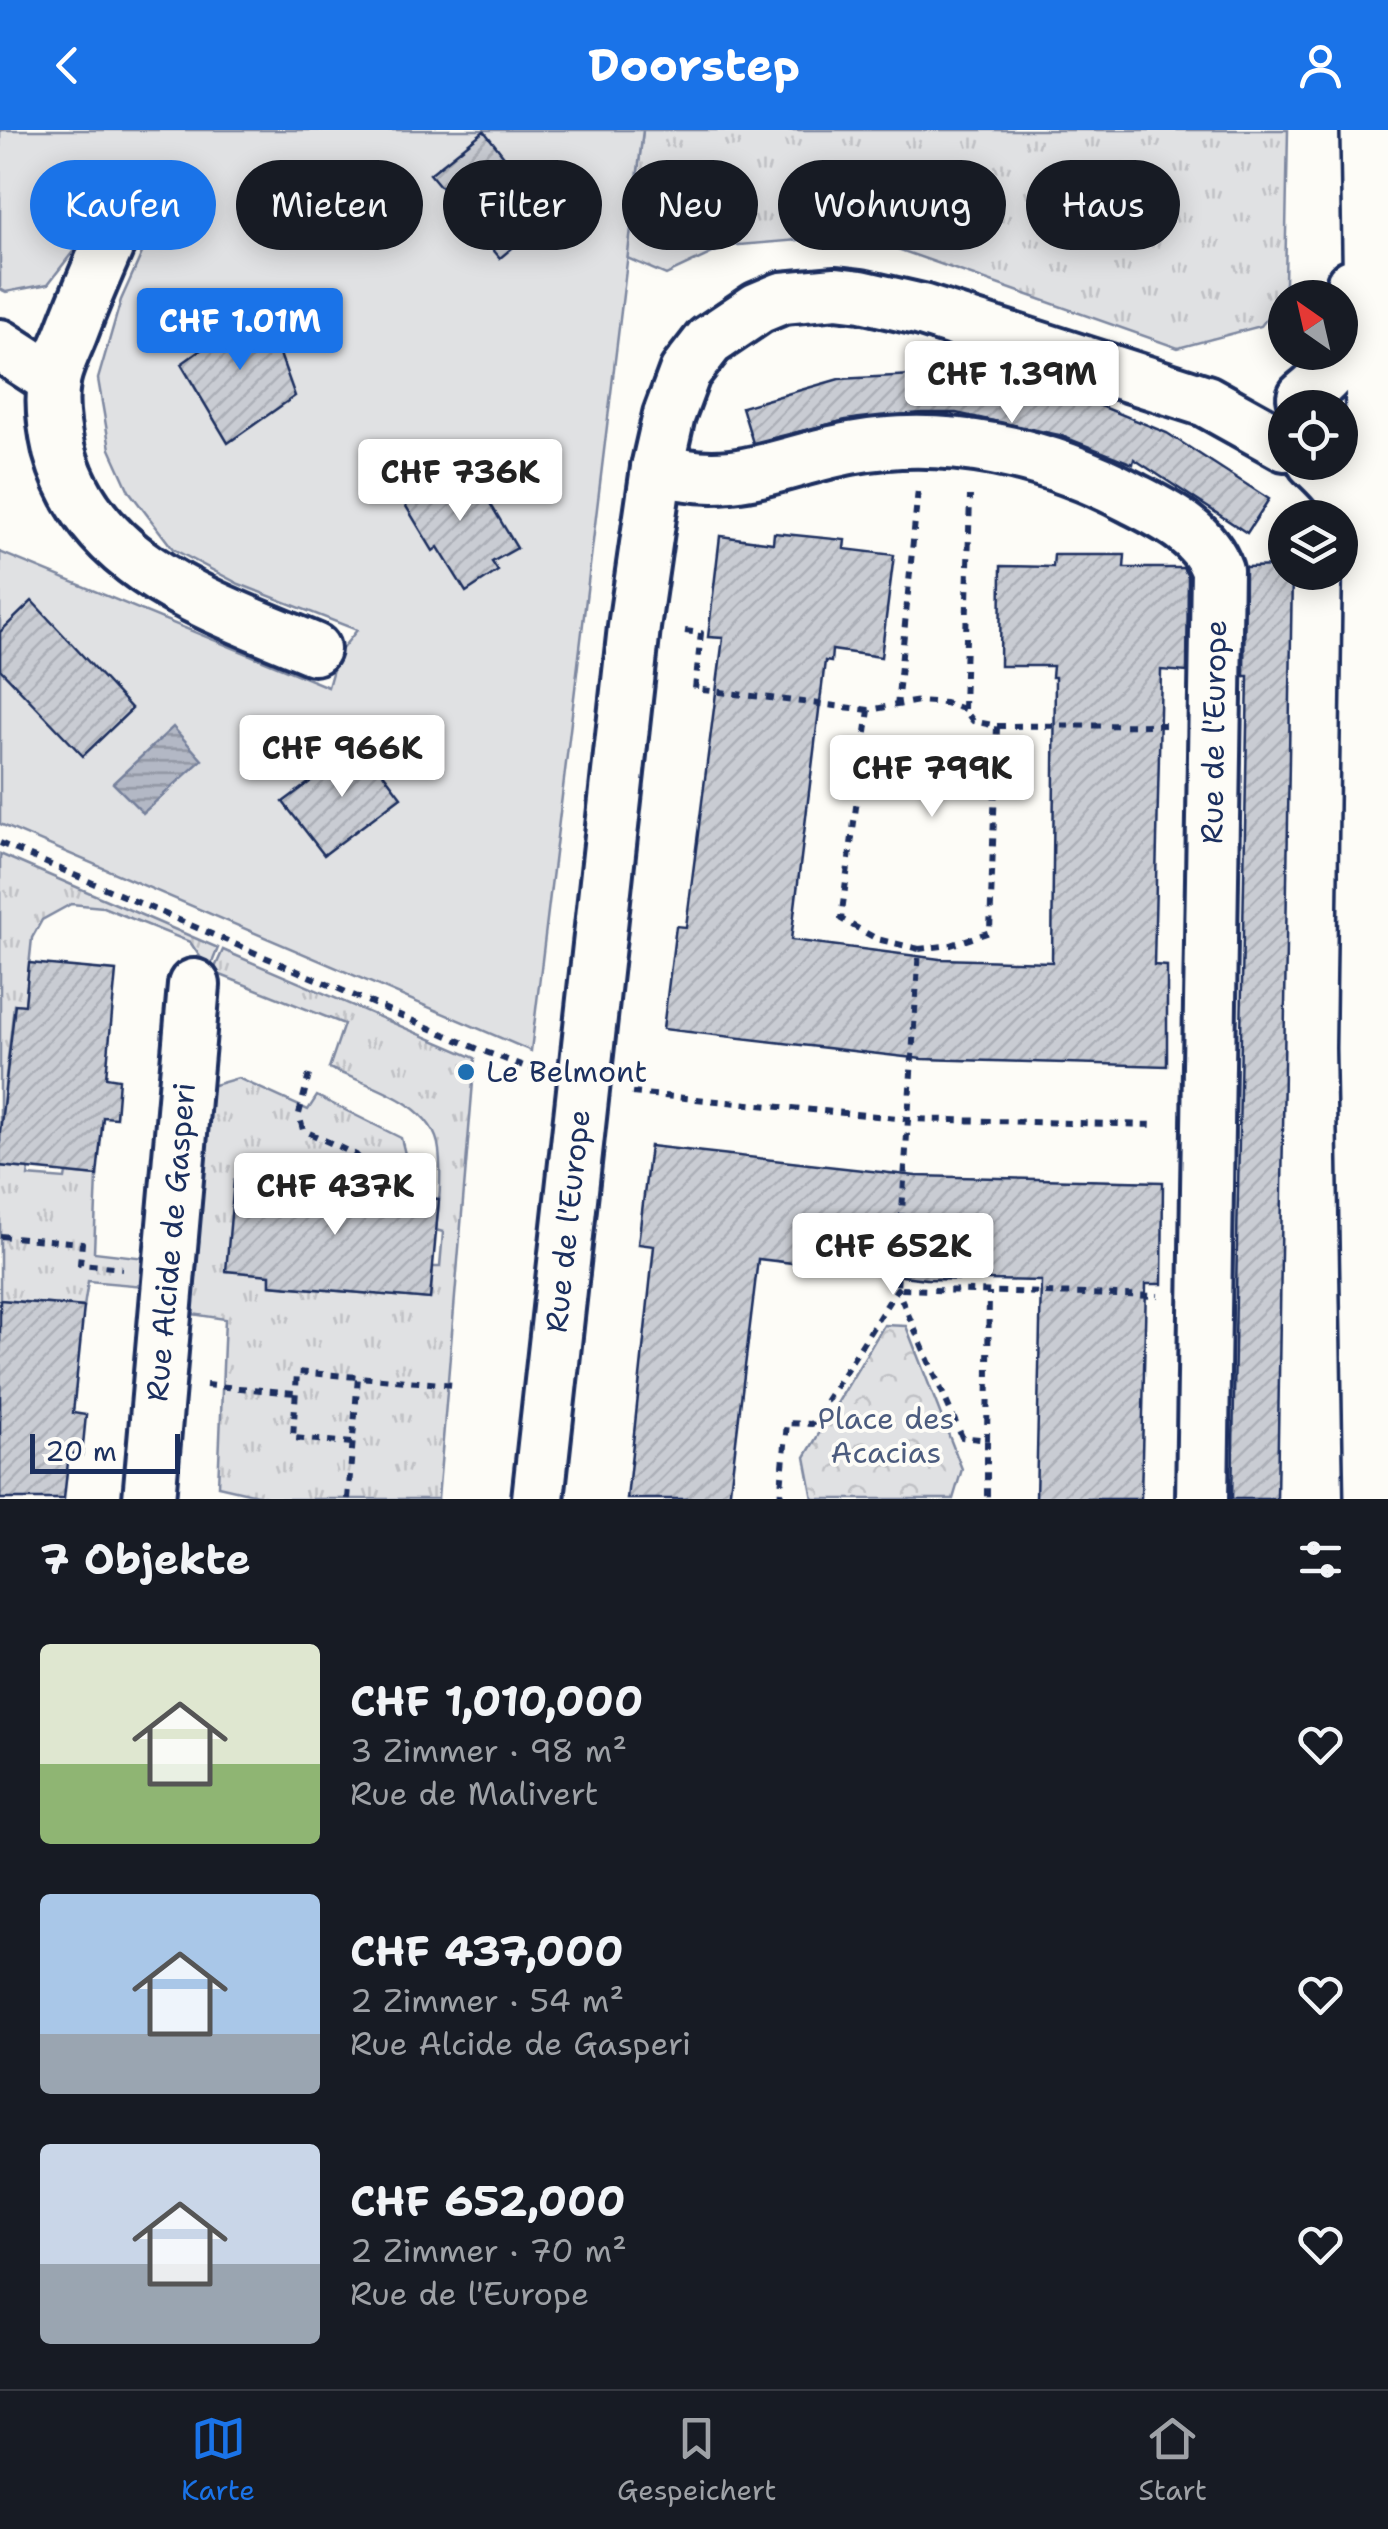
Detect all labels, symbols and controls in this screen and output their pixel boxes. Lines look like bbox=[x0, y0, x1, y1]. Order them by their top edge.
text: Doorstep bbox=[588, 35, 800, 95]
icon: back bbox=[40, 38, 95, 93]
icon: person bbox=[1293, 38, 1348, 93]
chip: Kaufen bbox=[30, 160, 216, 250]
chip: Mieten bbox=[236, 160, 423, 250]
chip: Filter bbox=[443, 160, 602, 250]
chip: Neu bbox=[622, 160, 758, 250]
chip: Wohnung bbox=[778, 160, 1006, 250]
chip: Haus bbox=[1026, 160, 1180, 250]
north arrow bbox=[1268, 280, 1358, 370]
map controls bbox=[1268, 280, 1358, 590]
pin: CHF 1.01M bbox=[126, 288, 354, 373]
text: CHF 1.01M bbox=[159, 299, 321, 342]
pin: CHF 1.39M bbox=[898, 341, 1126, 426]
text: CHF 1.39M bbox=[927, 352, 1097, 395]
button: locate bbox=[1268, 390, 1358, 480]
pin: CHF 736K bbox=[357, 439, 563, 524]
text: CHF 736K bbox=[380, 450, 540, 493]
button: layers bbox=[1268, 500, 1358, 590]
street label: Rue de l'Europe bbox=[1191, 620, 1236, 844]
pin: CHF 966K bbox=[239, 715, 445, 800]
text: CHF 966K bbox=[262, 726, 422, 769]
pin: CHF 799K bbox=[829, 735, 1035, 820]
text: CHF 799K bbox=[852, 746, 1012, 789]
place label: Le Belmont bbox=[486, 1051, 647, 1092]
marker: Le Belmont bbox=[455, 1061, 477, 1083]
street label: Rue Alcide de Gasperi bbox=[136, 1081, 205, 1403]
street label: Rue de l'Europe bbox=[535, 1107, 600, 1335]
pin: CHF 437K bbox=[232, 1153, 438, 1238]
text: CHF 437K bbox=[256, 1164, 414, 1207]
pin: CHF 652K bbox=[790, 1213, 996, 1298]
text: CHF 652K bbox=[814, 1224, 972, 1267]
park label: Place des Acacias bbox=[818, 1398, 954, 1473]
scale bar bbox=[30, 1429, 180, 1474]
text: 20 m bbox=[45, 1432, 117, 1470]
text: 7 Objekte bbox=[40, 1531, 251, 1587]
icon: filters bbox=[1293, 1532, 1348, 1587]
text: CHF 1,010,000 bbox=[350, 1673, 643, 1729]
icon: home bbox=[120, 1684, 240, 1804]
icon: heart bbox=[1293, 1717, 1348, 1772]
text: 3 Zimmer · 98 m² bbox=[350, 1729, 627, 1772]
text: Rue de Malivert bbox=[350, 1772, 599, 1815]
text: CHF 437,000 bbox=[350, 1923, 624, 1979]
icon: home bbox=[120, 1934, 240, 2054]
icon: heart bbox=[1293, 1967, 1348, 2022]
text: 2 Zimmer · 54 m² bbox=[350, 1979, 624, 2022]
text: Rue Alcide de Gasperi bbox=[350, 2022, 691, 2065]
text: CHF 652,000 bbox=[350, 2173, 626, 2229]
icon: home bbox=[120, 2184, 240, 2304]
icon: heart bbox=[1293, 2217, 1348, 2272]
text: 2 Zimmer · 70 m² bbox=[350, 2229, 627, 2272]
text: Rue de l'Europe bbox=[350, 2272, 589, 2315]
tab: Karte bbox=[181, 2411, 255, 2509]
tab: Gespeichert bbox=[617, 2411, 776, 2509]
tab: Start bbox=[1138, 2411, 1207, 2509]

